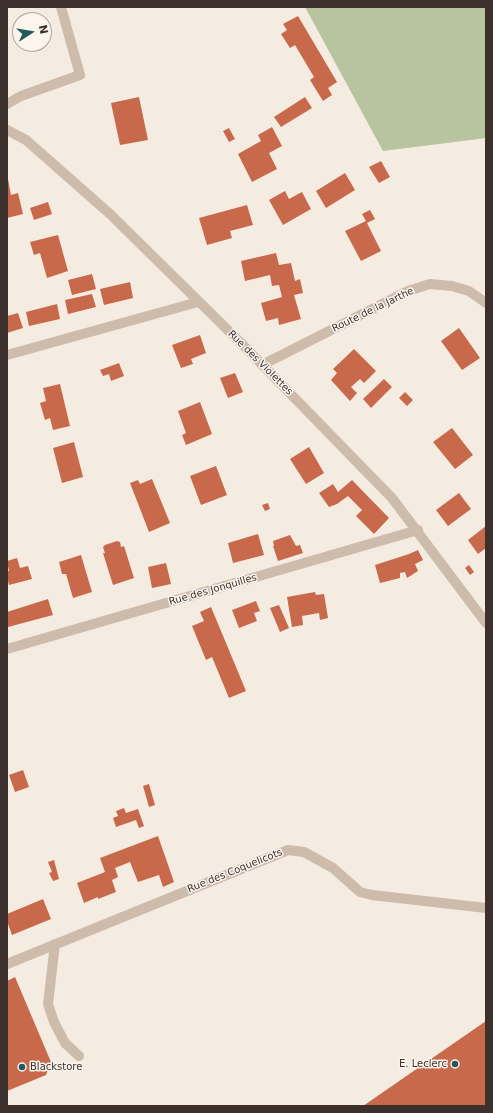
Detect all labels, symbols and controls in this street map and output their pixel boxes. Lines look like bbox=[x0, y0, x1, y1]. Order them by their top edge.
north arrow bbox=[12, 12, 52, 52]
text: N bbox=[36, 24, 51, 35]
street label: Route de la Jarthe bbox=[330, 285, 416, 335]
street label: Rue des Violettes bbox=[225, 328, 295, 398]
street label: Rue des Jonquilles bbox=[168, 572, 258, 608]
street label: Rue des Coquelicots bbox=[186, 846, 284, 896]
place label: E. Leclerc bbox=[399, 1058, 447, 1070]
marker: E. Leclerc bbox=[450, 1059, 460, 1069]
place label: Blackstore bbox=[30, 1061, 82, 1073]
marker: Blackstore bbox=[17, 1062, 27, 1072]

